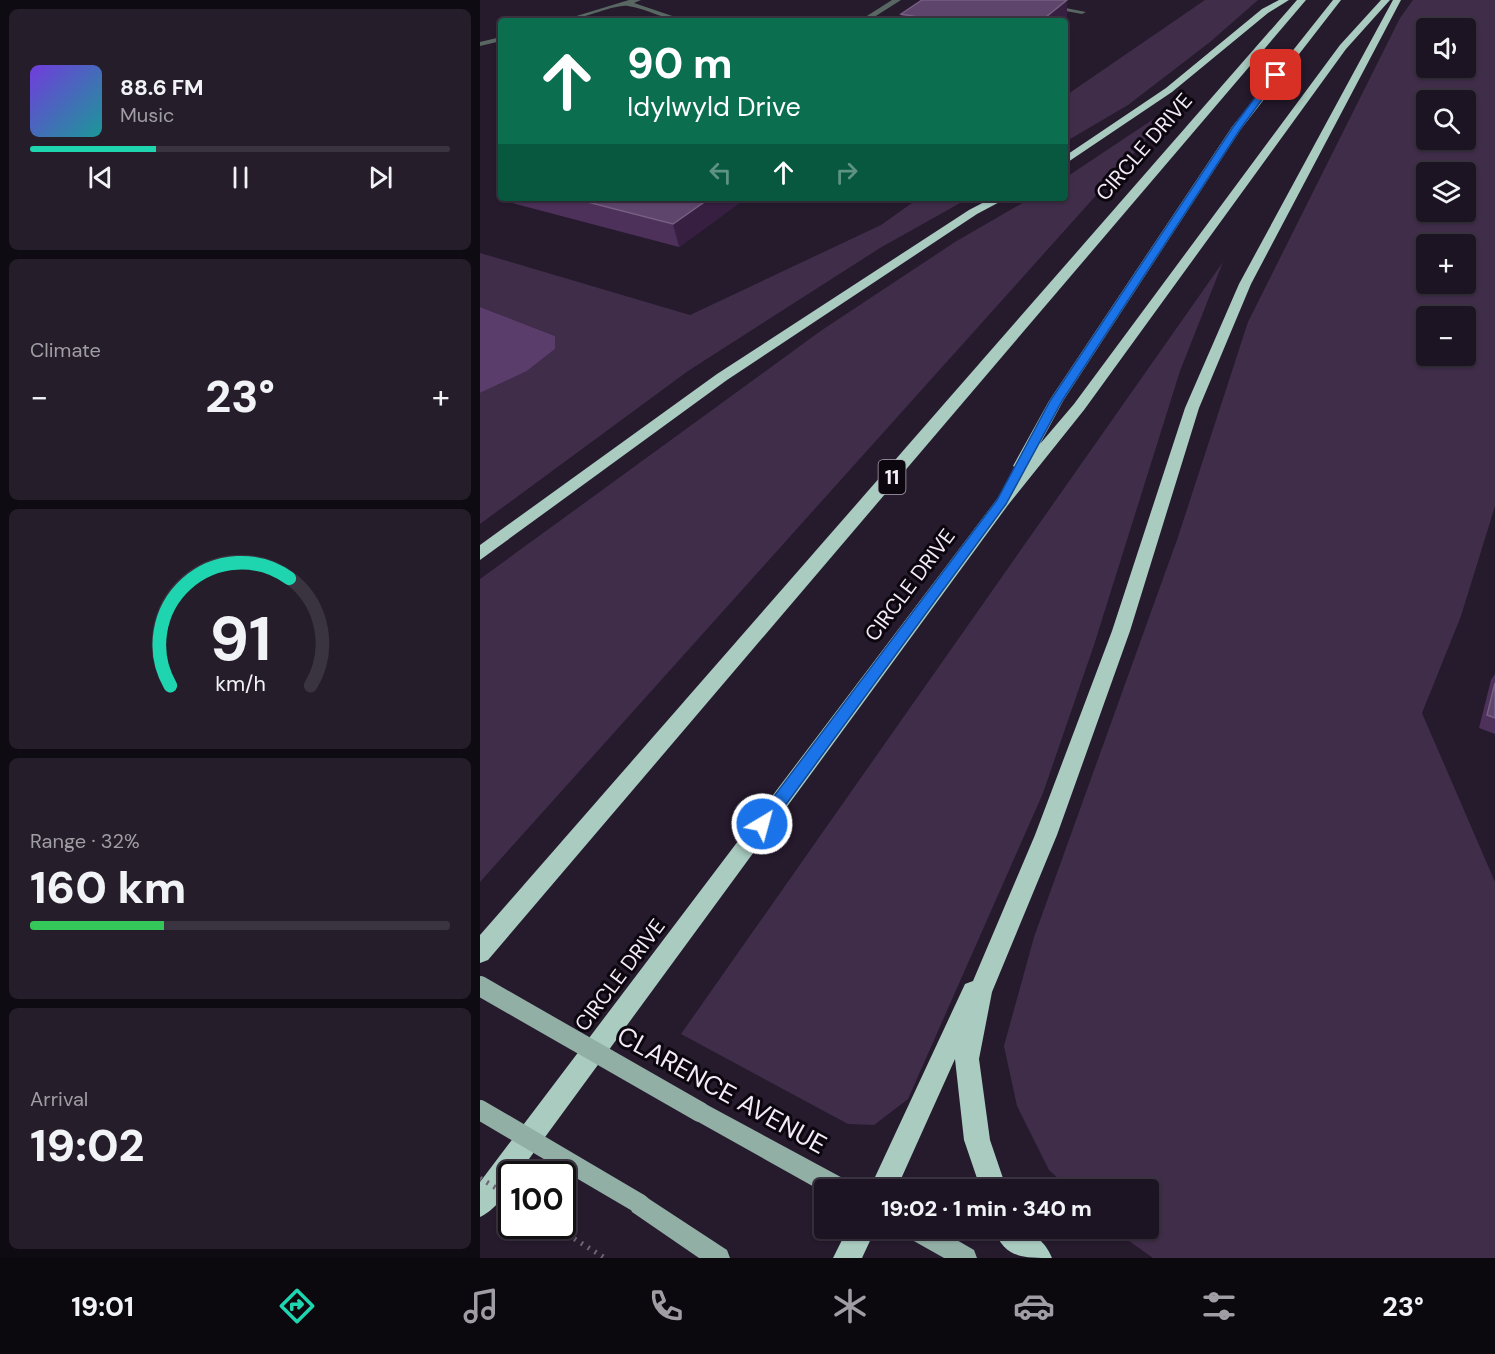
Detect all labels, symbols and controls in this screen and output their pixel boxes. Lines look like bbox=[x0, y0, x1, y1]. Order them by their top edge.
map controls bbox=[1416, 18, 1476, 366]
button: sound bbox=[1416, 18, 1476, 78]
text: 90 m bbox=[627, 36, 733, 91]
icon: ahead bbox=[528, 42, 606, 120]
pin bbox=[1250, 49, 1301, 100]
icon: arrive bbox=[1259, 58, 1292, 91]
text: 88.6 FM bbox=[120, 73, 204, 102]
street label: CIRCLE DRIVE bbox=[1090, 87, 1198, 207]
text: Idylwyld Drive bbox=[627, 89, 801, 124]
button: search bbox=[1416, 90, 1476, 150]
text: Music bbox=[120, 102, 175, 128]
icon: left bbox=[704, 156, 737, 189]
icon: ahead bbox=[767, 156, 800, 189]
icon: right bbox=[830, 156, 863, 189]
icon: previous bbox=[84, 161, 117, 194]
icon: pause bbox=[224, 161, 257, 194]
icon: next bbox=[364, 161, 397, 194]
button: layers bbox=[1416, 162, 1476, 222]
button: + bbox=[1416, 234, 1476, 294]
button: − bbox=[1416, 306, 1476, 366]
text: Climate bbox=[30, 337, 101, 363]
text: 23° bbox=[205, 367, 275, 426]
text: − bbox=[30, 375, 48, 418]
text: + bbox=[432, 375, 450, 418]
road number: 11 bbox=[878, 460, 906, 494]
street label: CIRCLE DRIVE bbox=[859, 523, 961, 647]
text: 91 bbox=[209, 598, 271, 679]
text: km/h bbox=[215, 670, 265, 698]
position arrow bbox=[730, 792, 794, 856]
text: Range · 32% bbox=[30, 828, 140, 854]
text: 160 km bbox=[30, 858, 186, 917]
street label: CIRCLE DRIVE bbox=[569, 913, 671, 1037]
street label: CLARENCE AVENUE bbox=[611, 1018, 833, 1162]
text: Arrival bbox=[30, 1086, 88, 1112]
text: 19:02 bbox=[30, 1116, 145, 1175]
speed limit sign: 100 bbox=[498, 1161, 576, 1239]
text: 19:02 · 1 min · 340 m bbox=[881, 1194, 1092, 1223]
icon: directions bbox=[276, 1285, 318, 1327]
icon: music bbox=[460, 1285, 502, 1327]
icon: phone bbox=[645, 1285, 687, 1327]
icon: climate bbox=[829, 1285, 871, 1327]
icon: car bbox=[1013, 1285, 1055, 1327]
icon: filters bbox=[1198, 1285, 1240, 1327]
text: 19:01 bbox=[71, 1289, 134, 1324]
text: 23° bbox=[1382, 1289, 1424, 1324]

